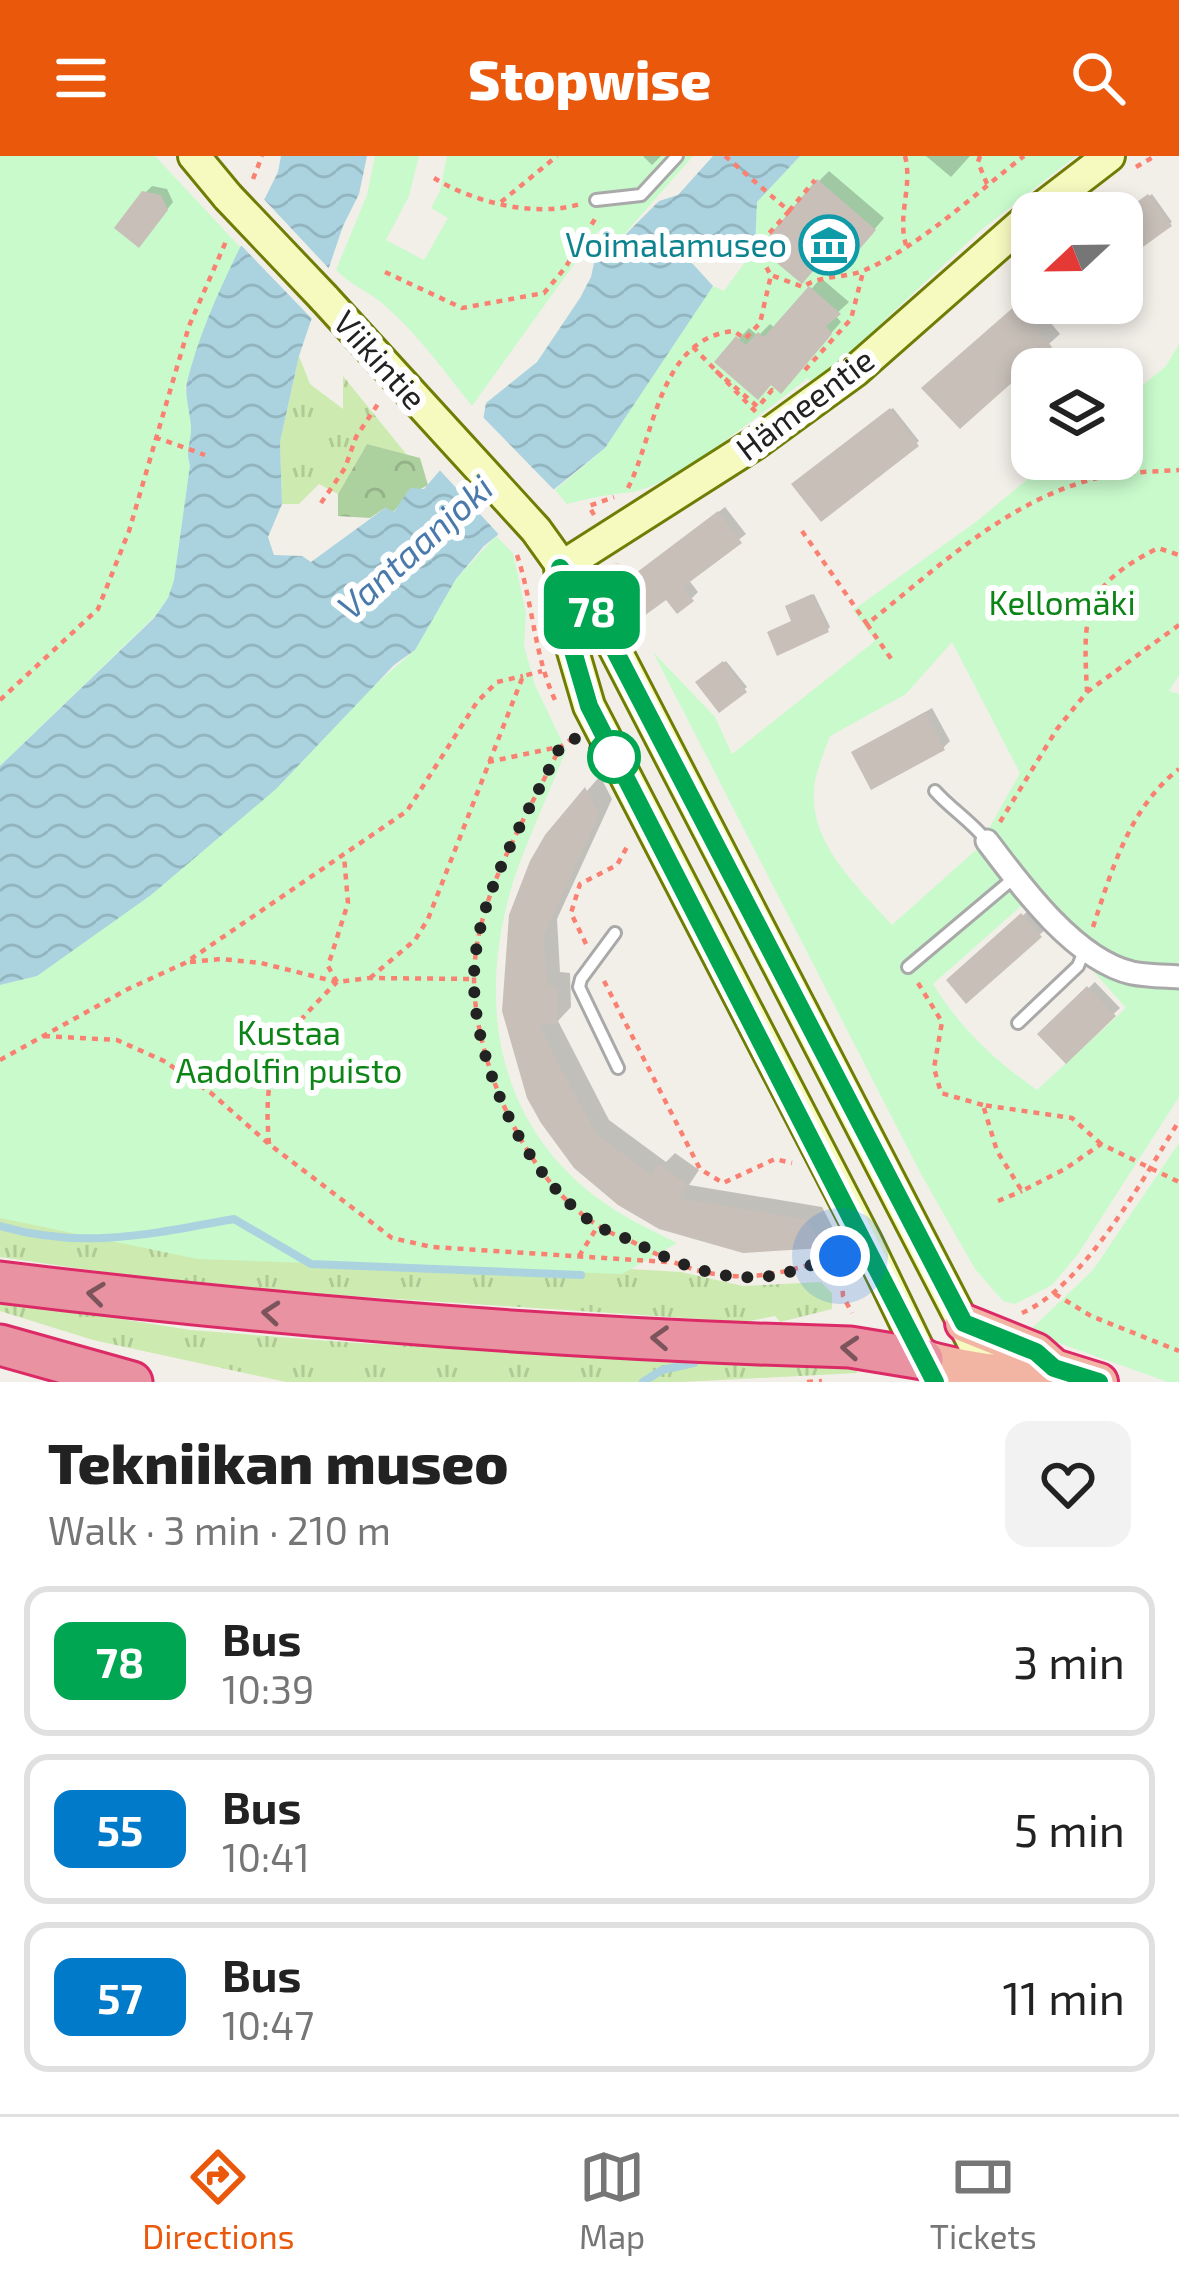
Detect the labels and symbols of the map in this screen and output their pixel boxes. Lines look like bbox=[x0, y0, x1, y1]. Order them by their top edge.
north arrow bbox=[1011, 192, 1143, 324]
museum icon: Voimalamuseo bbox=[798, 214, 860, 276]
place label: Voimalamuseo bbox=[565, 224, 787, 264]
street label: Viikintie bbox=[326, 302, 435, 417]
street label: Hämeentie bbox=[728, 338, 881, 468]
water label: Vantaanjoki bbox=[327, 465, 501, 627]
line badge: 78 bbox=[538, 571, 646, 649]
park label: Kellomäki bbox=[988, 582, 1136, 622]
unlabelled marker bbox=[589, 732, 639, 782]
park label: Kustaa Aadolfin puisto bbox=[176, 1012, 402, 1090]
your location bbox=[810, 1226, 870, 1286]
one-way arrow bbox=[86, 1282, 106, 1308]
one-way arrow bbox=[261, 1301, 280, 1326]
one-way arrow bbox=[650, 1325, 669, 1351]
one-way arrow bbox=[840, 1335, 859, 1361]

